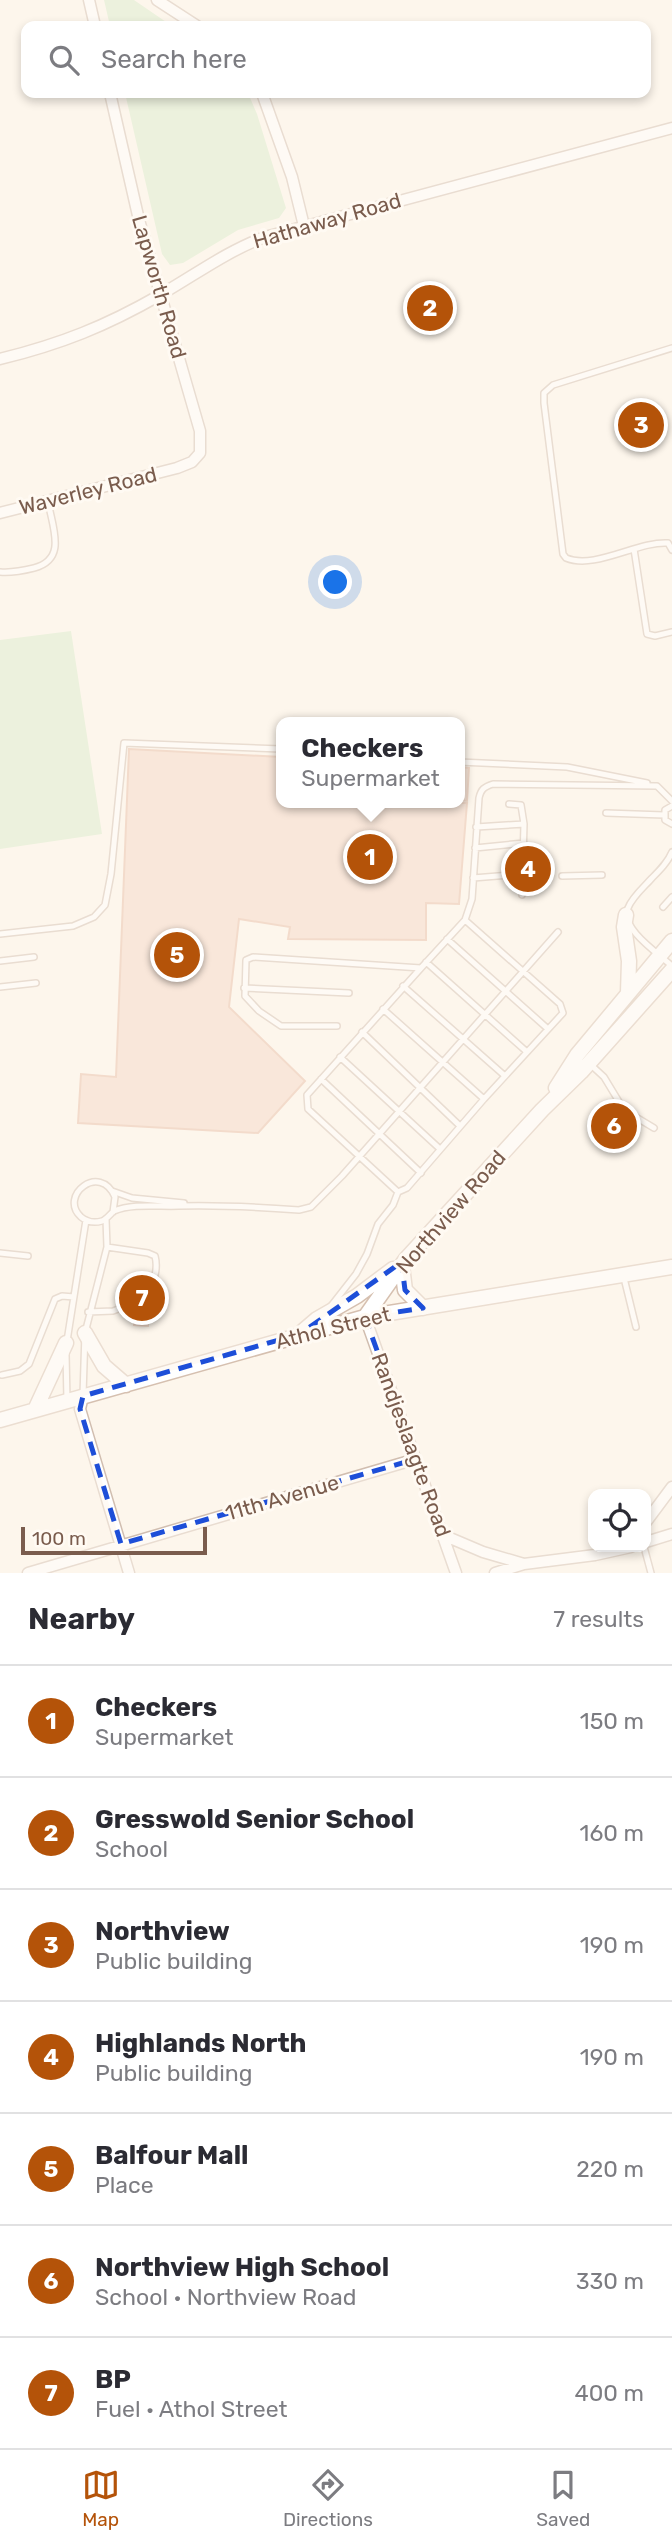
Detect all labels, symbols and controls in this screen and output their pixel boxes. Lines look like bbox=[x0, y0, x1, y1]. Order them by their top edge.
search box bbox=[21, 21, 651, 98]
icon: search bbox=[45, 41, 83, 79]
text: Search here bbox=[101, 44, 247, 75]
street label: Hathaway Road bbox=[250, 187, 404, 254]
street label: Lapworth Road bbox=[127, 212, 192, 362]
pin: 2 bbox=[407, 282, 453, 334]
pin: 3 bbox=[618, 399, 664, 451]
street label: Waverley Road bbox=[16, 461, 159, 520]
your location bbox=[318, 565, 352, 599]
popup bbox=[276, 717, 465, 808]
text: Checkers bbox=[301, 733, 423, 764]
text: Supermarket bbox=[301, 764, 440, 792]
pin: 1 bbox=[347, 831, 393, 883]
pin: 4 bbox=[505, 843, 551, 895]
pin: 5 bbox=[154, 929, 200, 981]
pin: 6 bbox=[591, 1100, 637, 1152]
street label: Northview Road bbox=[390, 1145, 511, 1278]
pin: 7 bbox=[119, 1272, 165, 1324]
street label: Athol Street bbox=[273, 1301, 393, 1354]
street label: Randjeslaagte Road bbox=[367, 1349, 456, 1540]
street label: 11th Avenue bbox=[222, 1469, 342, 1526]
map controls bbox=[588, 1489, 651, 1552]
button: locate bbox=[588, 1489, 651, 1552]
scale bar bbox=[21, 1524, 206, 1556]
text: 100 m bbox=[32, 1527, 86, 1550]
text: Nearby bbox=[28, 1601, 135, 1637]
text: 7 results bbox=[553, 1605, 644, 1633]
text: Checkers bbox=[95, 1692, 217, 1723]
text: 1 bbox=[45, 1707, 57, 1735]
text: 150 m bbox=[580, 1707, 644, 1735]
text: Supermarket bbox=[95, 1723, 233, 1751]
text: Gresswold Senior School bbox=[95, 1804, 414, 1835]
text: 2 bbox=[44, 1819, 58, 1847]
text: 160 m bbox=[580, 1819, 644, 1847]
text: School bbox=[95, 1835, 168, 1863]
text: Northview bbox=[95, 1916, 230, 1947]
text: 3 bbox=[43, 1931, 59, 1959]
text: 190 m bbox=[580, 1931, 644, 1959]
text: Public building bbox=[95, 1947, 252, 1975]
text: Highlands North bbox=[95, 2028, 306, 2059]
text: 4 bbox=[43, 2043, 59, 2071]
text: 190 m bbox=[580, 2043, 644, 2071]
text: Public building bbox=[95, 2059, 252, 2087]
text: Balfour Mall bbox=[95, 2140, 249, 2171]
text: 5 bbox=[44, 2155, 58, 2183]
text: 220 m bbox=[576, 2155, 644, 2183]
text: Place bbox=[95, 2171, 154, 2199]
text: Northview High School bbox=[95, 2252, 389, 2283]
text: 6 bbox=[44, 2267, 58, 2295]
text: 330 m bbox=[576, 2267, 644, 2295]
text: School · Northview Road bbox=[95, 2283, 356, 2311]
text: BP bbox=[95, 2364, 131, 2395]
text: 7 bbox=[44, 2379, 58, 2407]
text: 400 m bbox=[574, 2379, 644, 2407]
text: Fuel · Athol Street bbox=[95, 2395, 287, 2423]
tab: Map bbox=[82, 2466, 120, 2531]
tab: Directions bbox=[283, 2466, 373, 2531]
tab: Saved bbox=[536, 2466, 590, 2531]

